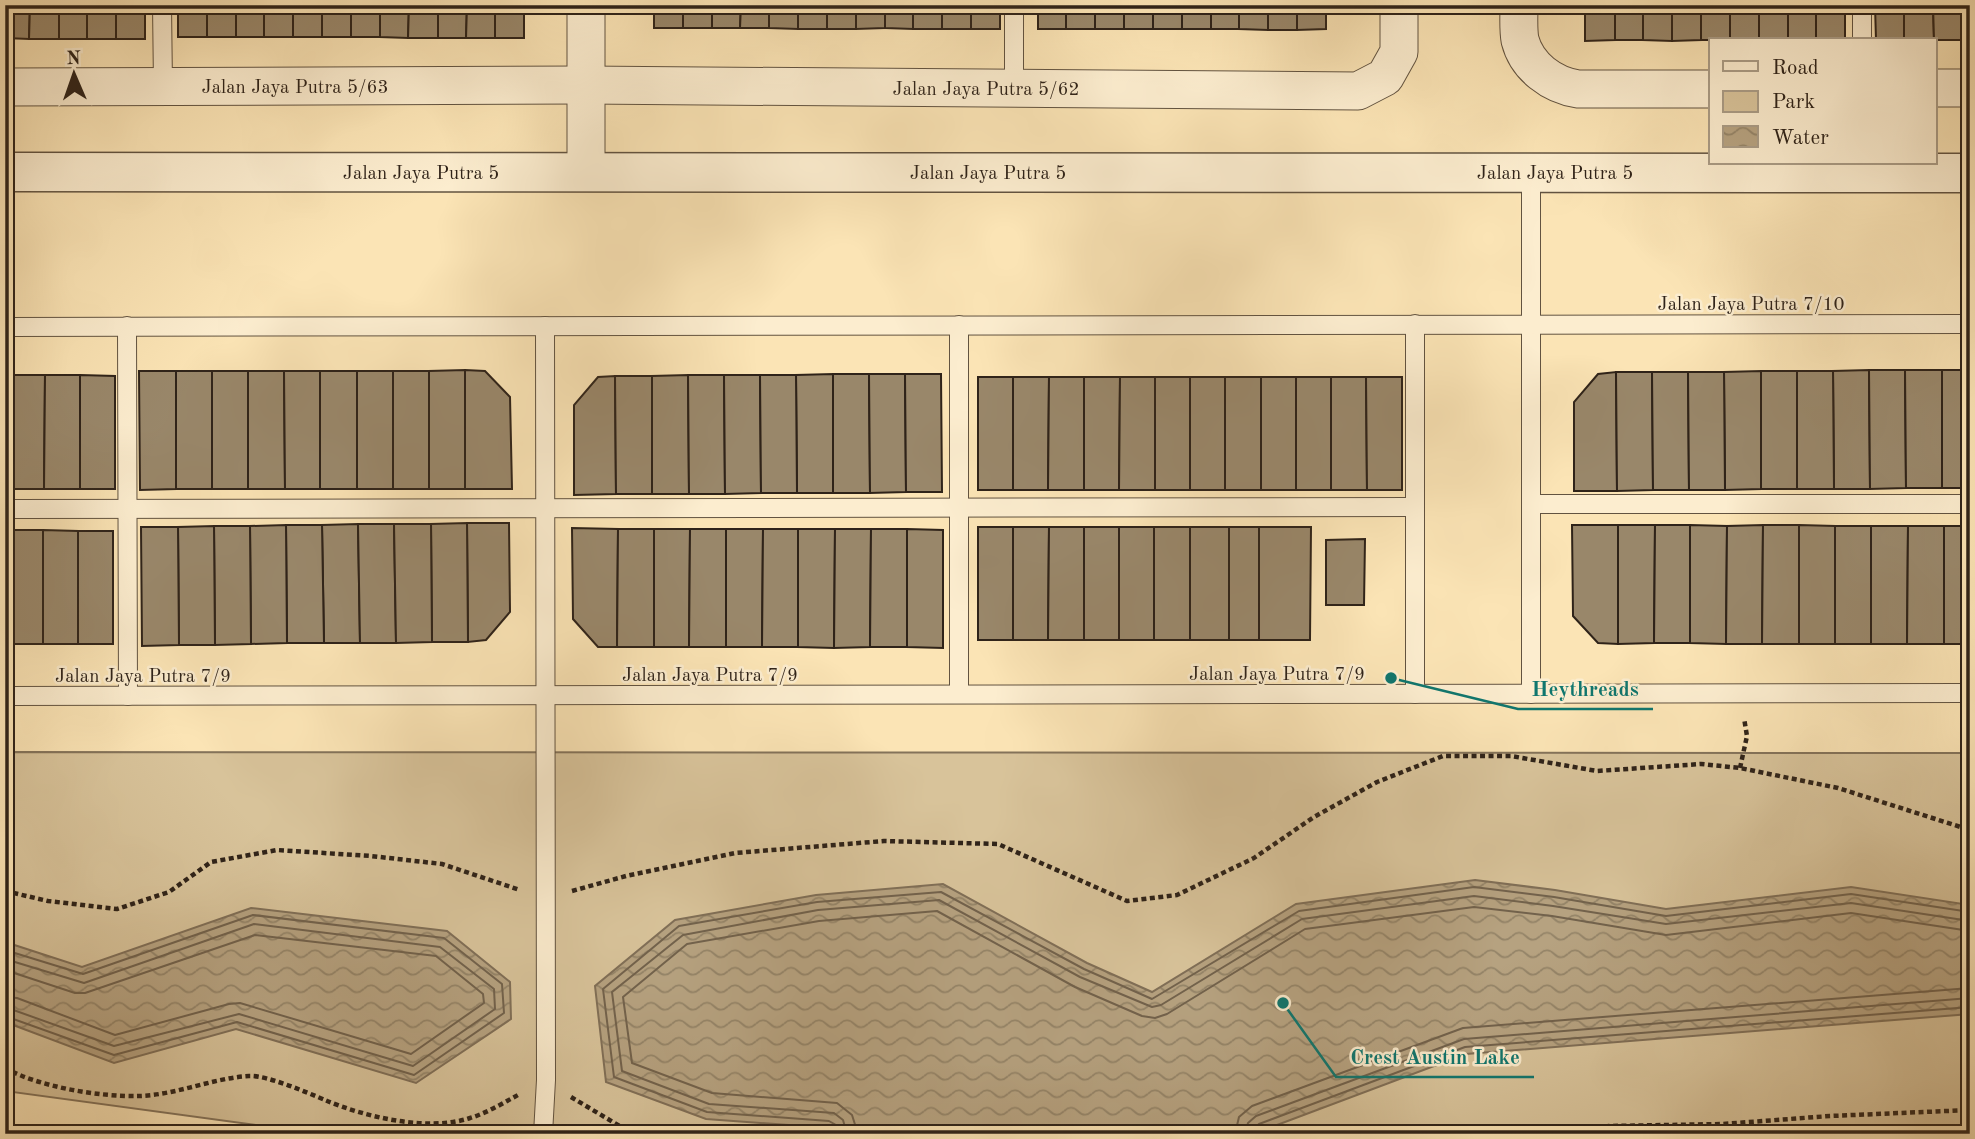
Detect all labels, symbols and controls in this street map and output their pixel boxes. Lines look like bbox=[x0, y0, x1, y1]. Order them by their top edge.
north arrow bbox=[38, 38, 108, 108]
legend bbox=[1709, 38, 1937, 164]
text: N bbox=[66, 50, 82, 69]
text: Road bbox=[1772, 58, 1819, 79]
street label: Jalan Jaya Putra 5/63 bbox=[201, 79, 389, 98]
street label: Jalan Jaya Putra 5/62 bbox=[892, 81, 1080, 100]
text: Park bbox=[1772, 92, 1815, 113]
text: Water bbox=[1772, 128, 1829, 149]
street label: Jalan Jaya Putra 5 bbox=[343, 165, 499, 184]
street label: Jalan Jaya Putra 5 bbox=[910, 165, 1066, 184]
street label: Jalan Jaya Putra 5 bbox=[1477, 165, 1633, 184]
street label: Jalan Jaya Putra 7/10 bbox=[1657, 296, 1845, 315]
street label: Jalan Jaya Putra 7/9 bbox=[1189, 666, 1365, 685]
street label: Jalan Jaya Putra 7/9 bbox=[622, 667, 798, 686]
callout: Heythreads bbox=[1518, 667, 1653, 709]
street label: Jalan Jaya Putra 7/9 bbox=[55, 668, 231, 687]
text: Heythreads bbox=[1531, 680, 1639, 701]
callout: Crest Austin Lake bbox=[1336, 1035, 1534, 1077]
text: Crest Austin Lake bbox=[1350, 1048, 1520, 1069]

